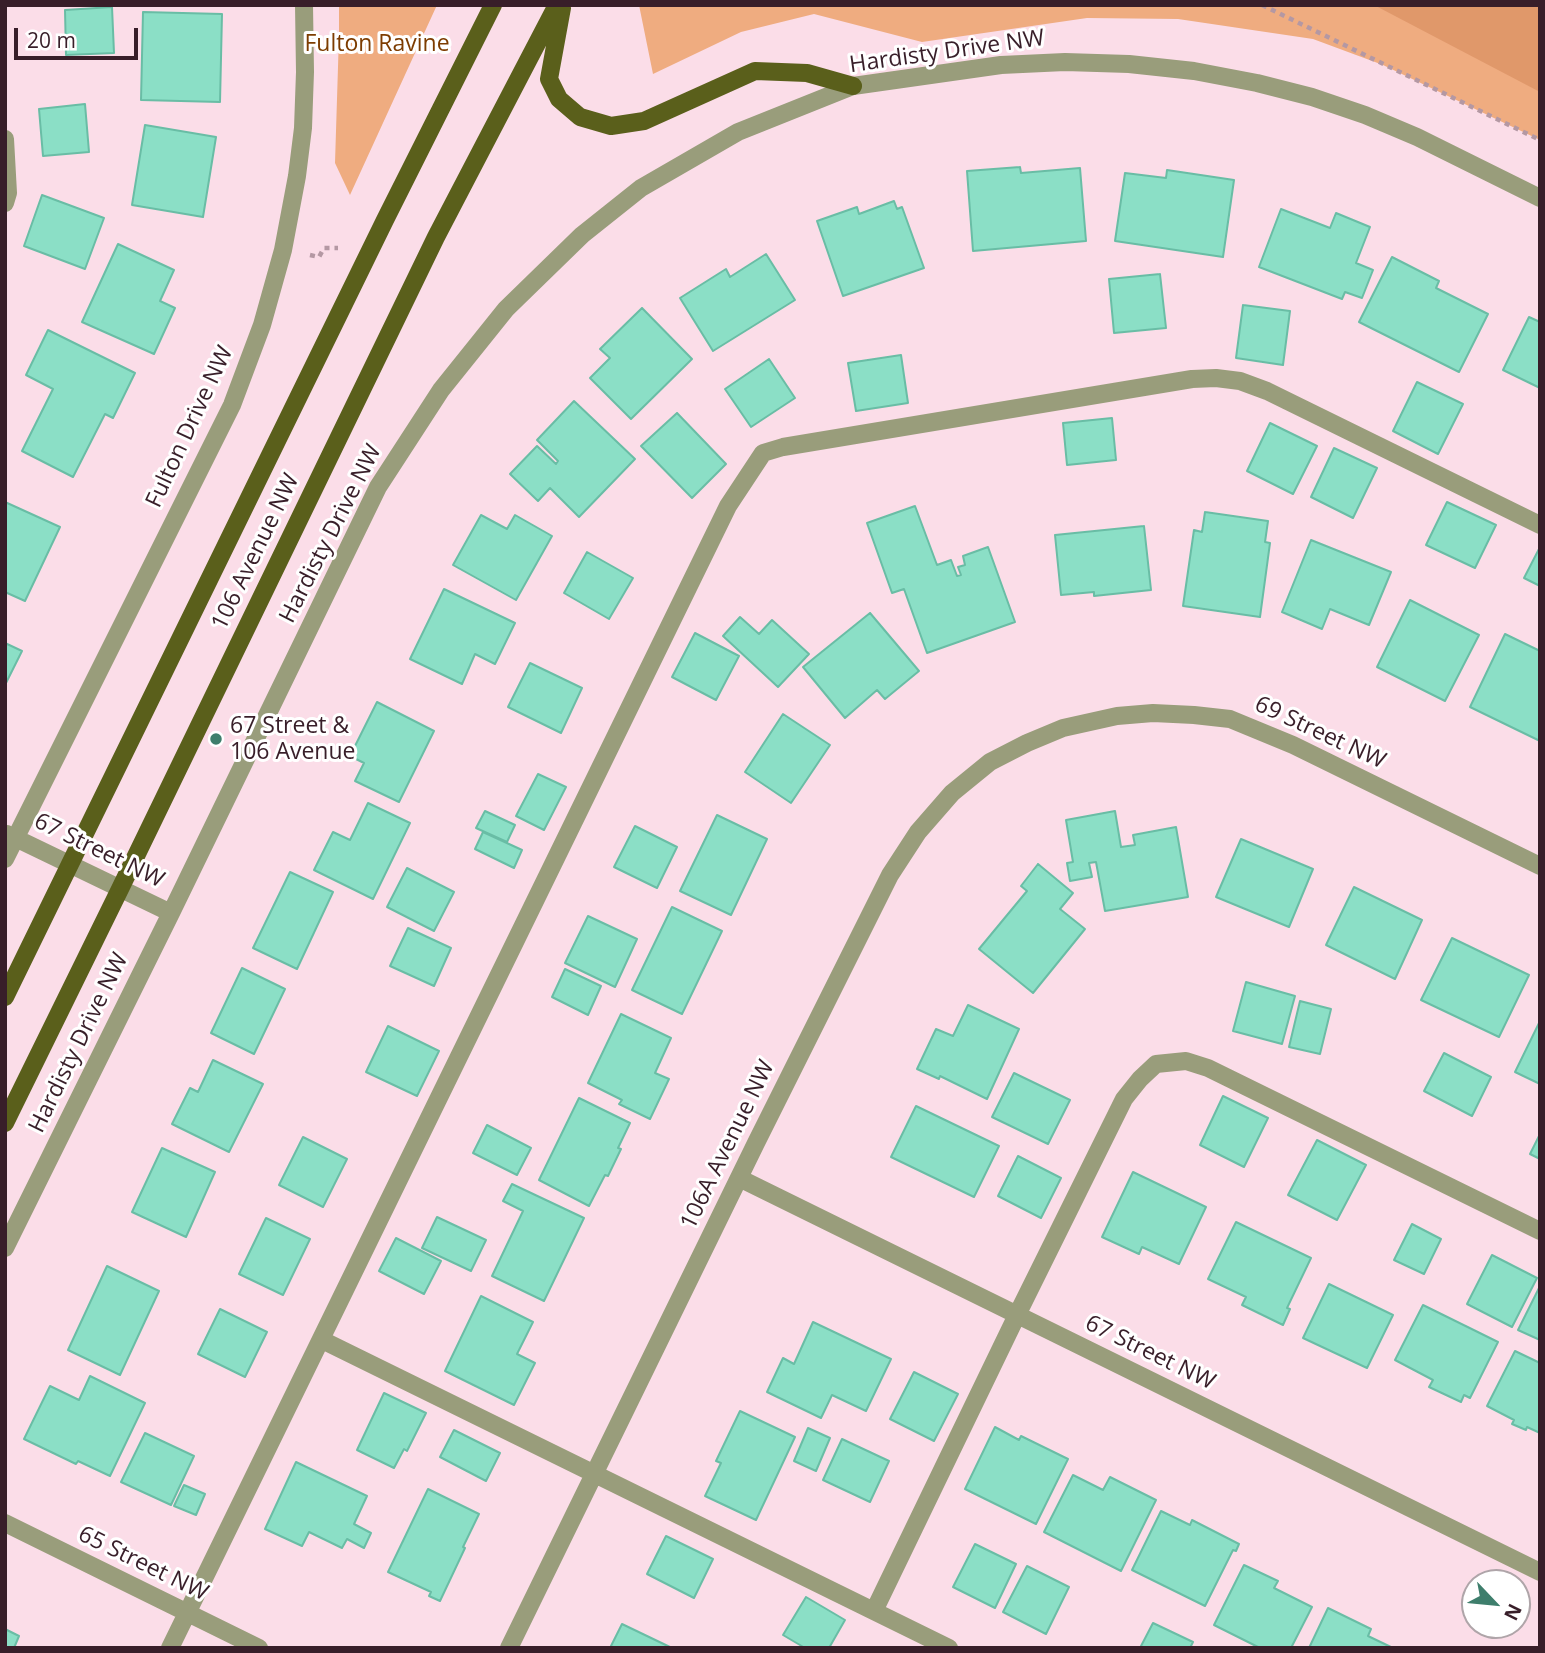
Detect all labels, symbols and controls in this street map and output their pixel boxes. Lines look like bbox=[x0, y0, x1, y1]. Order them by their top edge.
scale bar bbox=[18, 14, 142, 58]
street label: Hardisty Drive NW bbox=[848, 25, 1046, 79]
text: 20 m bbox=[27, 26, 76, 54]
park label: Fulton Ravine bbox=[304, 30, 450, 58]
street label: Fulton Drive NW bbox=[141, 342, 239, 512]
street label: Hardisty Drive NW bbox=[274, 440, 388, 628]
street label: 106 Avenue NW bbox=[206, 470, 306, 634]
street label: 69 Street NW bbox=[1250, 691, 1390, 775]
place label: 67 Street & 106 Avenue bbox=[230, 712, 356, 766]
marker: 67 Street & 106 Avenue bbox=[208, 731, 224, 747]
street label: 67 Street NW bbox=[30, 808, 168, 894]
street label: Hardisty Drive NW bbox=[24, 949, 134, 1137]
street label: 106A Avenue NW bbox=[675, 1056, 781, 1234]
street label: 67 Street NW bbox=[1081, 1310, 1219, 1396]
street label: 65 Street NW bbox=[74, 1521, 212, 1607]
north arrow bbox=[1461, 1569, 1531, 1639]
text: N bbox=[1498, 1600, 1528, 1625]

